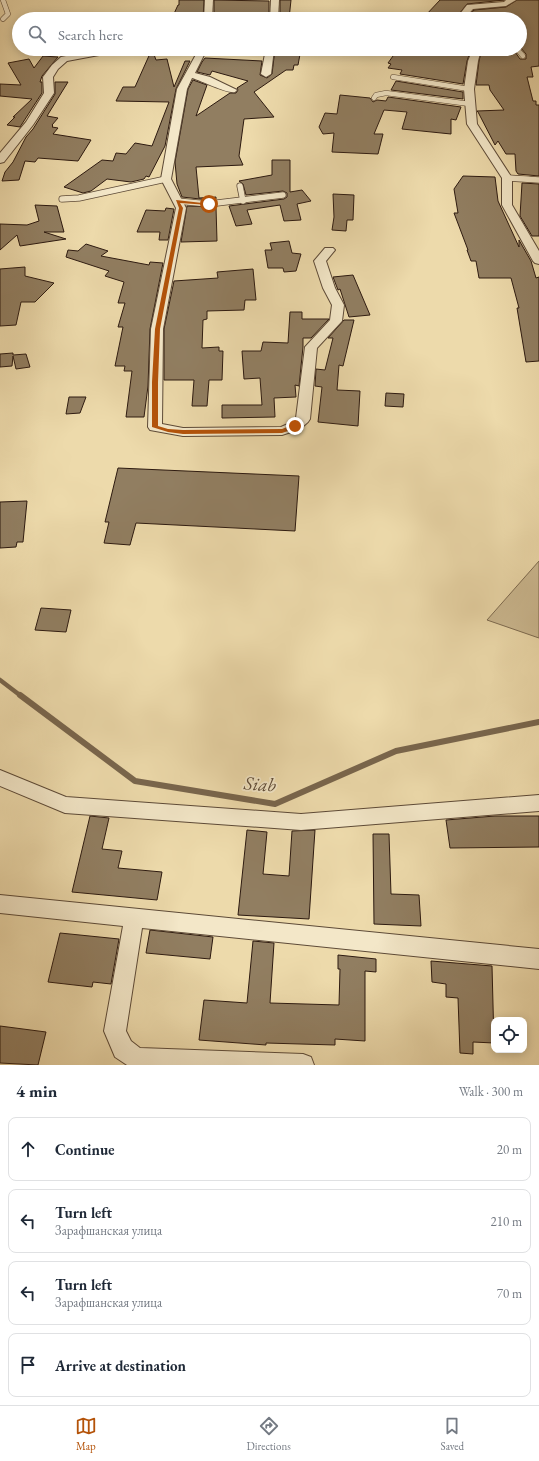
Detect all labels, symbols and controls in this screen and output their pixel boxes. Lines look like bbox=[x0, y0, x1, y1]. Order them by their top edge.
search box bbox=[12, 12, 527, 56]
icon: search bbox=[26, 23, 48, 45]
text: Search here bbox=[58, 25, 123, 44]
route start bbox=[200, 195, 218, 213]
route end bbox=[286, 417, 304, 435]
water label: Siab bbox=[242, 770, 277, 798]
map controls bbox=[491, 1017, 527, 1053]
button: locate bbox=[491, 1017, 527, 1053]
text: 4 min bbox=[16, 1080, 57, 1102]
text: Walk · 300 m bbox=[459, 1083, 523, 1100]
icon: ahead bbox=[17, 1138, 39, 1160]
text: Continue bbox=[55, 1140, 115, 1159]
text: 20 m bbox=[497, 1141, 522, 1158]
text: Turn left bbox=[55, 1203, 112, 1222]
icon: left bbox=[17, 1210, 39, 1232]
text: 210 m bbox=[491, 1213, 522, 1230]
text: Зарафшанская улица bbox=[55, 1222, 162, 1239]
text: Turn left bbox=[55, 1275, 112, 1294]
icon: left bbox=[17, 1282, 39, 1304]
text: 70 m bbox=[497, 1285, 522, 1302]
text: Зарафшанская улица bbox=[55, 1294, 162, 1311]
icon: arrive bbox=[17, 1354, 39, 1376]
text: Arrive at destination bbox=[55, 1356, 186, 1375]
tab: Map bbox=[75, 1415, 97, 1453]
tab: Directions bbox=[247, 1415, 291, 1453]
tab: Saved bbox=[441, 1415, 464, 1453]

